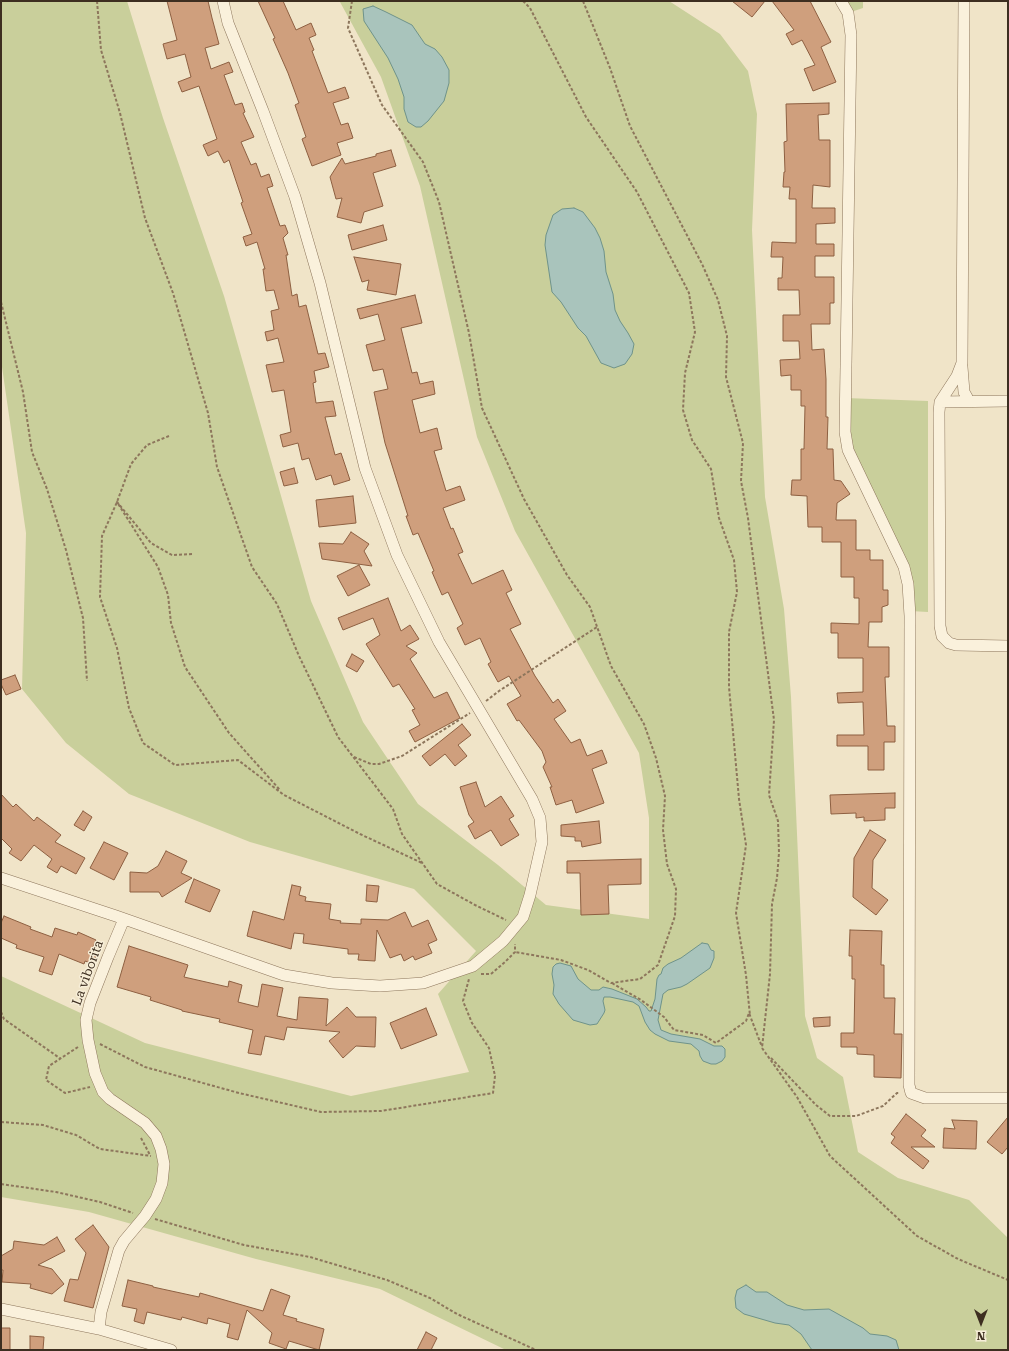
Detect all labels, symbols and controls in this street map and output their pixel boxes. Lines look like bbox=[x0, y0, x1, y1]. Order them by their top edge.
street label: La viborita bbox=[69, 938, 107, 1008]
north arrow bbox=[961, 1303, 1001, 1343]
text: N bbox=[977, 1329, 985, 1342]

